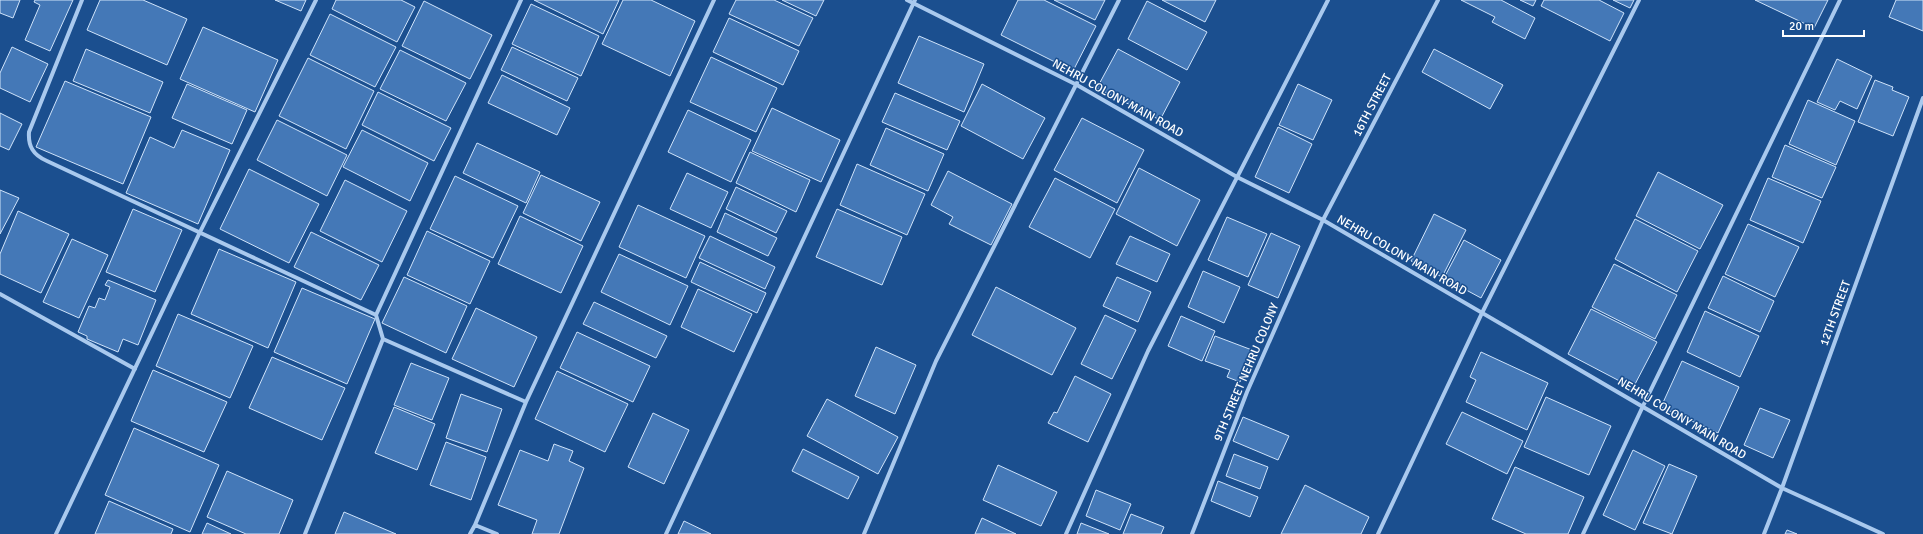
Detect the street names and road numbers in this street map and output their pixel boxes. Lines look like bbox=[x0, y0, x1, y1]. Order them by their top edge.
street label: NEHRU COLONY MAIN ROAD bbox=[1050, 56, 1186, 141]
street label: 16TH STREET bbox=[1350, 71, 1395, 139]
street label: NEHRU COLONY MAIN ROAD bbox=[1334, 212, 1470, 299]
street label: 12TH STREET bbox=[1817, 278, 1854, 348]
street label: 9TH STREET NEHRU COLONY bbox=[1211, 301, 1282, 443]
street label: NEHRU COLONY MAIN ROAD bbox=[1615, 374, 1749, 463]

